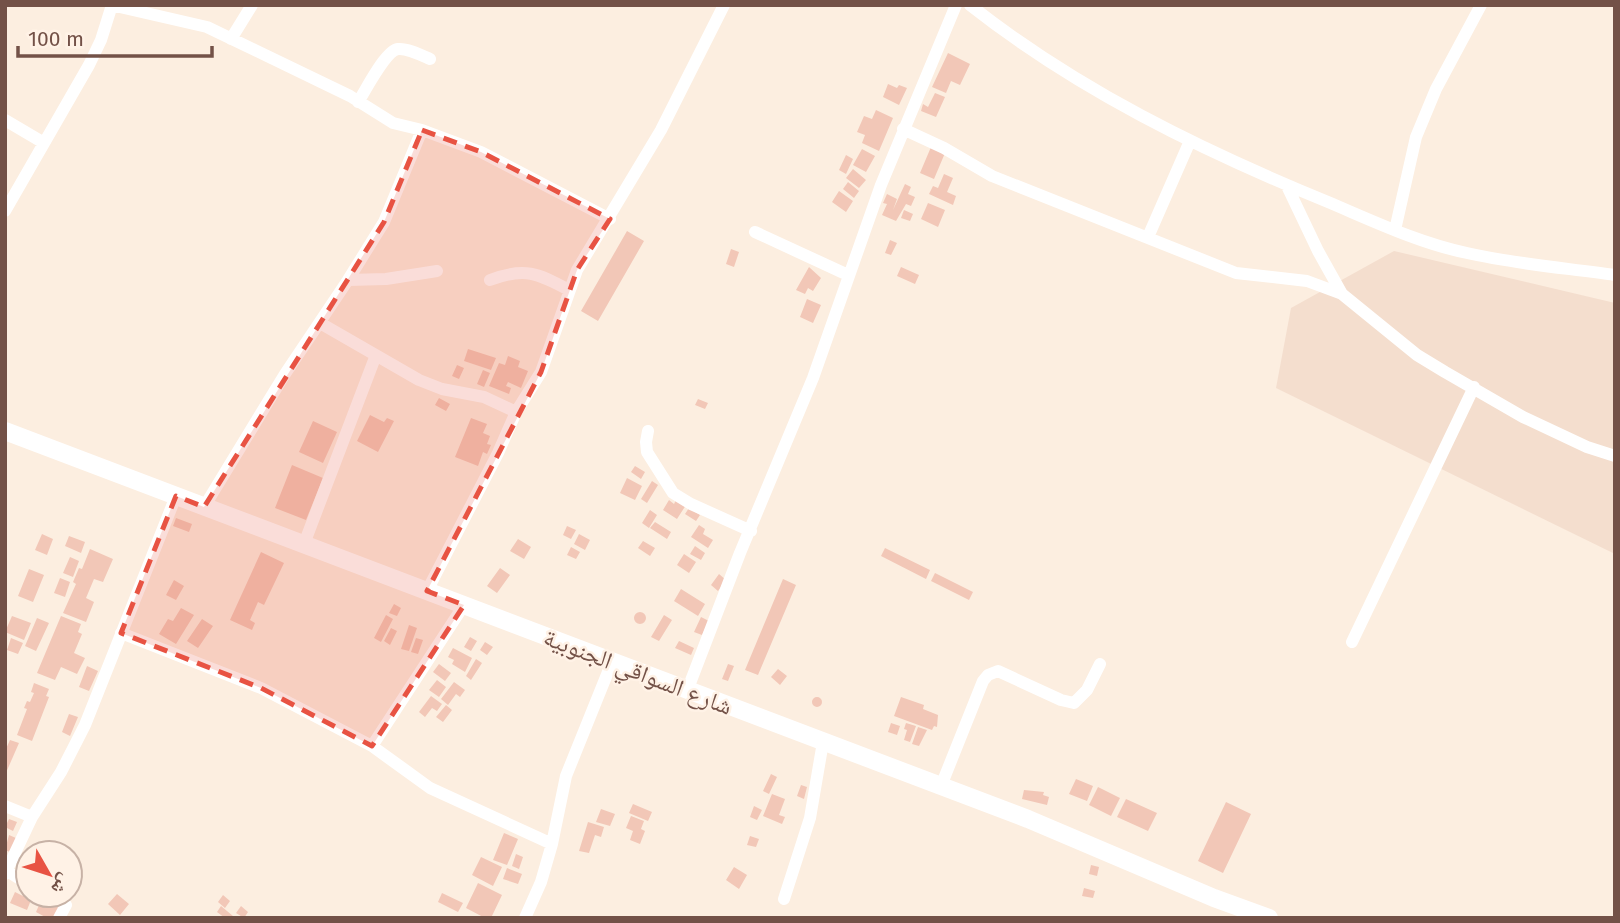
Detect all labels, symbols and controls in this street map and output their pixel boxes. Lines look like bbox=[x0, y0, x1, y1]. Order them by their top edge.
scale bar bbox=[18, 14, 212, 58]
text: 100 m bbox=[28, 26, 84, 52]
street label: شارع السواقي الجنوبية bbox=[538, 623, 736, 726]
north arrow bbox=[14, 839, 84, 909]
text: ش bbox=[47, 869, 77, 899]

